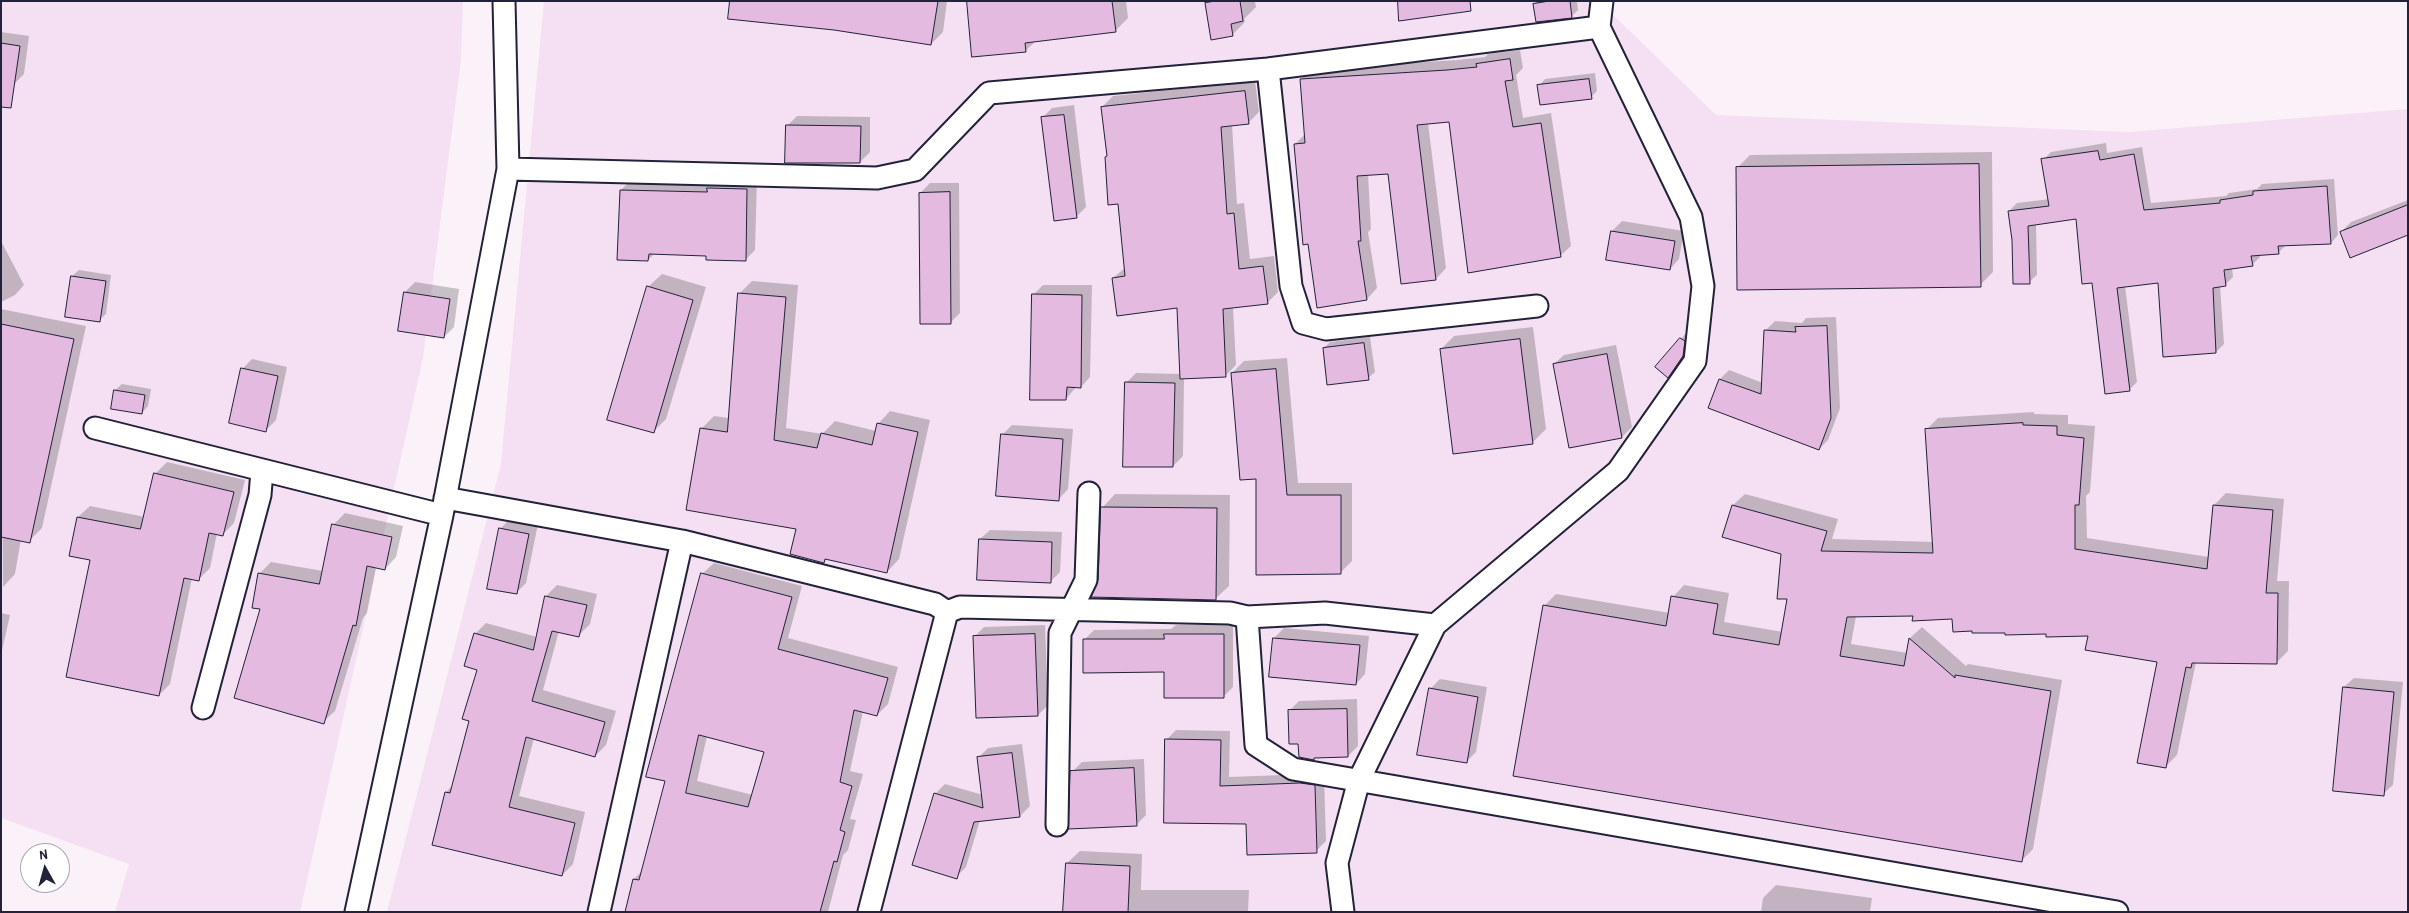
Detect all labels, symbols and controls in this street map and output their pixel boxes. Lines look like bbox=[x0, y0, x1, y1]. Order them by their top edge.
north arrow bbox=[20, 843, 70, 893]
text: N bbox=[38, 844, 48, 863]

